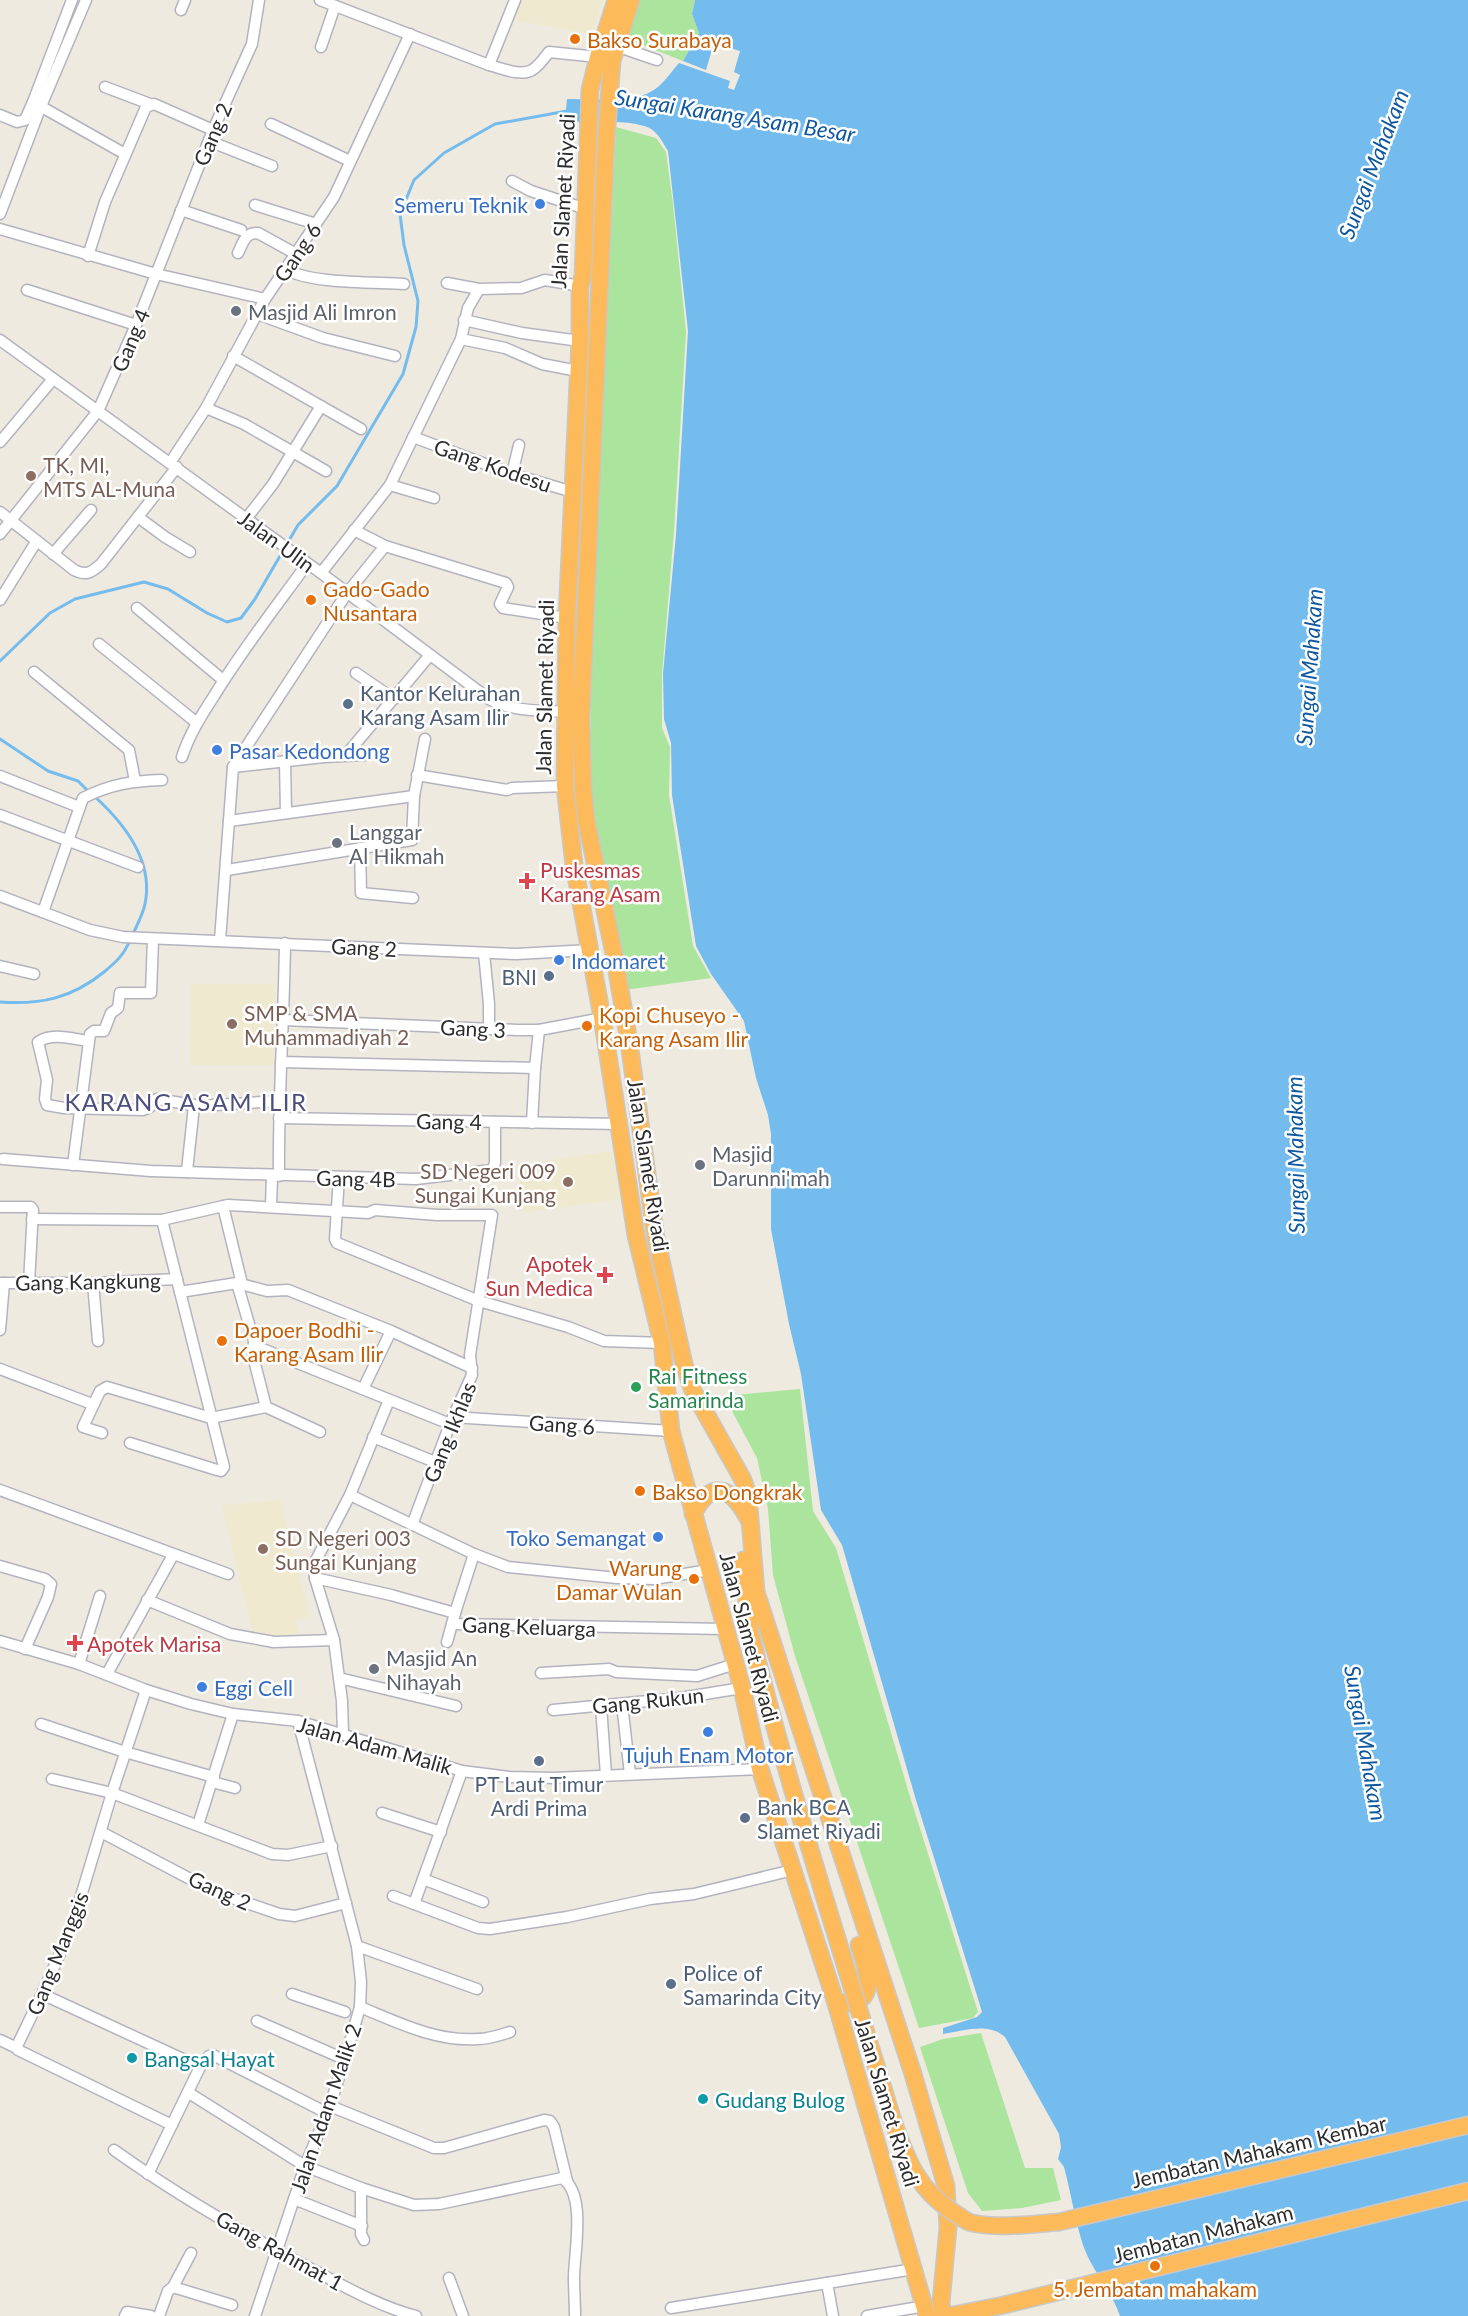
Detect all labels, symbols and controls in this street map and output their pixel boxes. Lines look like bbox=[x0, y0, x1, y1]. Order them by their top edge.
place label: Bakso Surabaya bbox=[587, 27, 732, 52]
marker: Bakso Surabaya bbox=[568, 32, 582, 46]
water label: Sungai Karang Asam Besar bbox=[613, 83, 858, 147]
water label: Sungai Mahakam bbox=[1332, 86, 1414, 242]
street label: Gang 2 bbox=[188, 99, 236, 169]
street label: Jalan Slamet Riyadi bbox=[545, 113, 579, 289]
place label: Semeru Teknik bbox=[394, 192, 528, 217]
marker: Semeru Teknik bbox=[533, 197, 547, 211]
street label: Gang 6 bbox=[268, 218, 326, 286]
place label: Masjid Ali Imron bbox=[248, 299, 397, 324]
marker: Masjid Ali Imron bbox=[229, 304, 243, 318]
street label: Gang 4 bbox=[106, 305, 154, 375]
street label: Gang Kodesu bbox=[431, 433, 555, 497]
place label: TK, MI, MTS AL-Muna bbox=[43, 452, 175, 501]
marker: TK, MI, MTS AL-Muna bbox=[24, 469, 38, 483]
street label: Jalan Ulin bbox=[234, 505, 320, 577]
place label: Gado-Gado Nusantara bbox=[323, 576, 430, 625]
water label: Sungai Mahakam bbox=[1290, 588, 1328, 746]
marker: Gado-Gado Nusantara bbox=[304, 593, 318, 607]
street label: Jalan Slamet Riyadi bbox=[530, 599, 558, 775]
place label: Kantor Kelurahan Karang Asam Ilir bbox=[360, 680, 520, 729]
marker: Kantor Kelurahan Karang Asam Ilir bbox=[341, 697, 355, 711]
place label: Pasar Kedondong bbox=[229, 738, 390, 763]
marker: Pasar Kedondong bbox=[210, 743, 224, 757]
place label: Langgar Al Hikmah bbox=[349, 819, 445, 868]
marker: Langgar Al Hikmah bbox=[330, 836, 344, 850]
place label: Puskesmas Karang Asam bbox=[540, 857, 661, 906]
marker: Puskesmas Karang Asam bbox=[518, 872, 536, 890]
street label: Gang 2 bbox=[330, 933, 398, 961]
place label: Indomaret bbox=[571, 948, 666, 973]
marker: Indomaret bbox=[552, 953, 566, 967]
place label: BNI bbox=[502, 964, 537, 989]
marker: BNI bbox=[542, 969, 556, 983]
place label: SMP & SMA Muhammadiyah 2 bbox=[244, 1000, 409, 1049]
place label: Kopi Chuseyo - Karang Asam Ilir bbox=[599, 1002, 749, 1051]
street label: Gang 3 bbox=[439, 1014, 507, 1042]
marker: SMP & SMA Muhammadiyah 2 bbox=[225, 1017, 239, 1031]
marker: Kopi Chuseyo - Karang Asam Ilir bbox=[580, 1019, 594, 1033]
water label: Sungai Mahakam bbox=[1280, 1076, 1310, 1234]
street label: Jalan Slamet Riyadi bbox=[623, 1077, 675, 1253]
district label: KARANG ASAM ILIR bbox=[64, 1087, 308, 1116]
street label: Gang 4 bbox=[416, 1108, 482, 1134]
place label: Masjid Darunni'mah bbox=[712, 1141, 830, 1190]
place label: SD Negeri 009 Sungai Kunjang bbox=[415, 1158, 556, 1207]
marker: Masjid Darunni'mah bbox=[693, 1158, 707, 1172]
street label: Gang 4B bbox=[316, 1165, 396, 1191]
marker: SD Negeri 009 Sungai Kunjang bbox=[561, 1175, 575, 1189]
place label: Apotek Sun Medica bbox=[485, 1251, 593, 1300]
street label: Gang Kangkung bbox=[15, 1267, 161, 1295]
marker: Apotek Sun Medica bbox=[598, 1268, 612, 1282]
place label: Dapoer Bodhi - Karang Asam Ilir bbox=[234, 1317, 384, 1366]
marker: Dapoer Bodhi - Karang Asam Ilir bbox=[215, 1334, 229, 1348]
place label: Rai Fitness Samarinda bbox=[648, 1363, 747, 1412]
street label: Gang Ikhlas bbox=[417, 1378, 481, 1486]
marker: Rai Fitness Samarinda bbox=[629, 1380, 643, 1394]
street label: Gang 6 bbox=[528, 1409, 596, 1439]
place label: Bakso Dongkrak bbox=[652, 1479, 803, 1504]
marker: Bakso Dongkrak bbox=[633, 1484, 647, 1498]
place label: SD Negeri 003 Sungai Kunjang bbox=[275, 1525, 416, 1574]
place label: Toko Semangat bbox=[506, 1525, 646, 1550]
marker: Toko Semangat bbox=[651, 1530, 665, 1544]
marker: SD Negeri 003 Sungai Kunjang bbox=[256, 1542, 270, 1556]
street label: Jalan Slamet Riyadi bbox=[715, 1549, 785, 1725]
place label: Warung Damar Wulan bbox=[556, 1555, 682, 1604]
marker: Warung Damar Wulan bbox=[687, 1572, 701, 1586]
street label: Gang Keluarga bbox=[462, 1611, 596, 1641]
place label: Apotek Marisa bbox=[87, 1631, 221, 1656]
marker: Apotek Marisa bbox=[68, 1636, 82, 1650]
place label: Masjid An Nihayah bbox=[386, 1645, 477, 1694]
marker: Masjid An Nihayah bbox=[367, 1662, 381, 1676]
water label: Sungai Mahakam bbox=[1339, 1663, 1393, 1823]
place label: Eggi Cell bbox=[214, 1675, 293, 1700]
marker: Eggi Cell bbox=[195, 1680, 209, 1694]
street label: Gang Rukun bbox=[591, 1682, 705, 1718]
street label: Jalan Adam Malik bbox=[295, 1711, 456, 1779]
marker: Tujuh Enam Motor bbox=[701, 1725, 715, 1739]
place label: Tujuh Enam Motor bbox=[623, 1742, 794, 1767]
marker: PT Laut Timur Ardi Prima bbox=[532, 1754, 546, 1768]
place label: PT Laut Timur Ardi Prima bbox=[475, 1771, 604, 1820]
place label: Bank BCA Slamet Riyadi bbox=[757, 1794, 881, 1843]
marker: Bank BCA Slamet Riyadi bbox=[738, 1811, 752, 1825]
street label: Gang 2 bbox=[185, 1865, 255, 1915]
street label: Gang Manggis bbox=[21, 1888, 93, 2018]
place label: Police of Samarinda City bbox=[683, 1960, 822, 2009]
marker: Police of Samarinda City bbox=[664, 1977, 678, 1991]
street label: Jalan Slamet Riyadi bbox=[850, 2015, 926, 2189]
street label: Jalan Adam Malik 2 bbox=[284, 2020, 366, 2196]
place label: Bangsal Hayat bbox=[144, 2046, 275, 2071]
marker: Bangsal Hayat bbox=[125, 2051, 139, 2065]
place label: Gudang Bulog bbox=[715, 2087, 845, 2112]
marker: Gudang Bulog bbox=[696, 2092, 710, 2106]
street label: Jembatan Mahakam Kembar bbox=[1129, 2109, 1389, 2193]
street label: Jembatan Mahakam bbox=[1111, 2199, 1295, 2267]
street label: Gang Rahmat 1 bbox=[212, 2205, 348, 2295]
marker: 5. Jembatan mahakam bbox=[1148, 2259, 1162, 2273]
place label: 5. Jembatan mahakam bbox=[1053, 2276, 1257, 2301]

